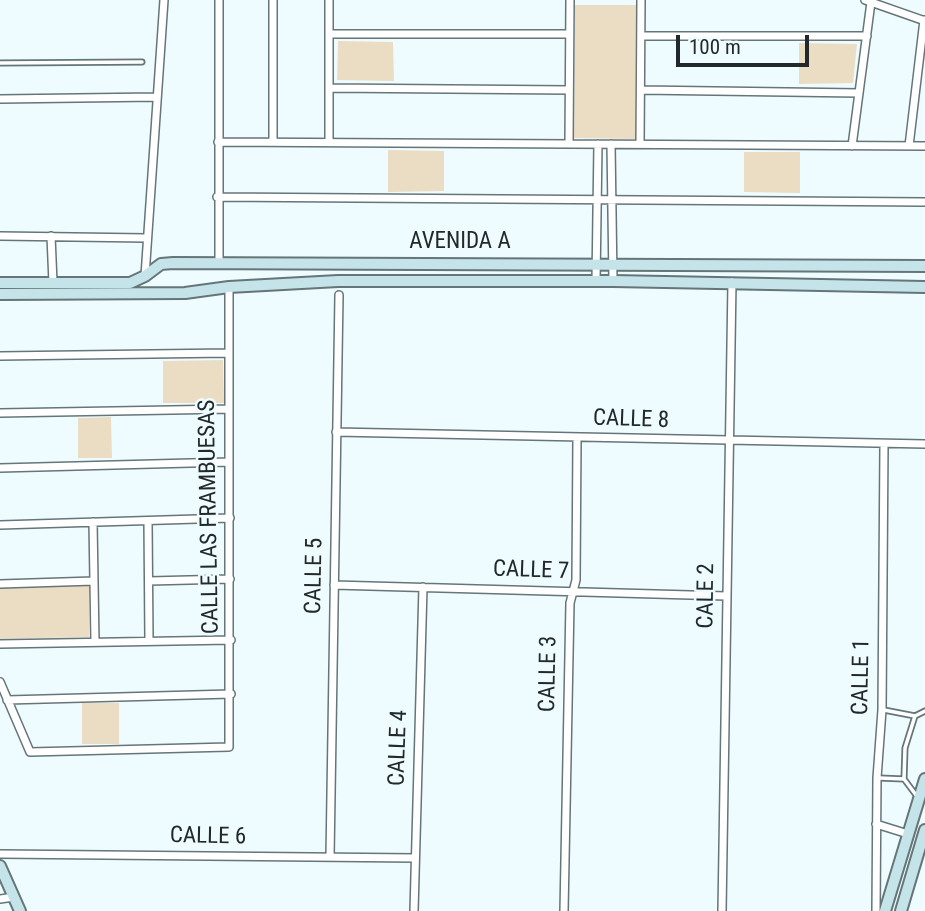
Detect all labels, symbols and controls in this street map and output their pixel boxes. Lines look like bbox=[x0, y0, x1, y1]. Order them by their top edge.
scale bar bbox=[680, 21, 813, 65]
text: 100 m bbox=[689, 35, 741, 59]
street label: AVENIDA A bbox=[409, 228, 511, 256]
street label: CALLE LAS FRAMBUESAS bbox=[194, 400, 226, 634]
street label: CALLE 8 bbox=[592, 405, 670, 435]
street label: CALLE 5 bbox=[301, 538, 329, 614]
street label: CALLE 7 bbox=[492, 556, 570, 586]
street label: CALE 2 bbox=[693, 563, 721, 629]
street label: CALLE 3 bbox=[535, 636, 563, 712]
street label: CALLE 1 bbox=[848, 639, 876, 715]
street label: CALLE 4 bbox=[384, 709, 414, 787]
street label: CALLE 6 bbox=[170, 823, 246, 851]

